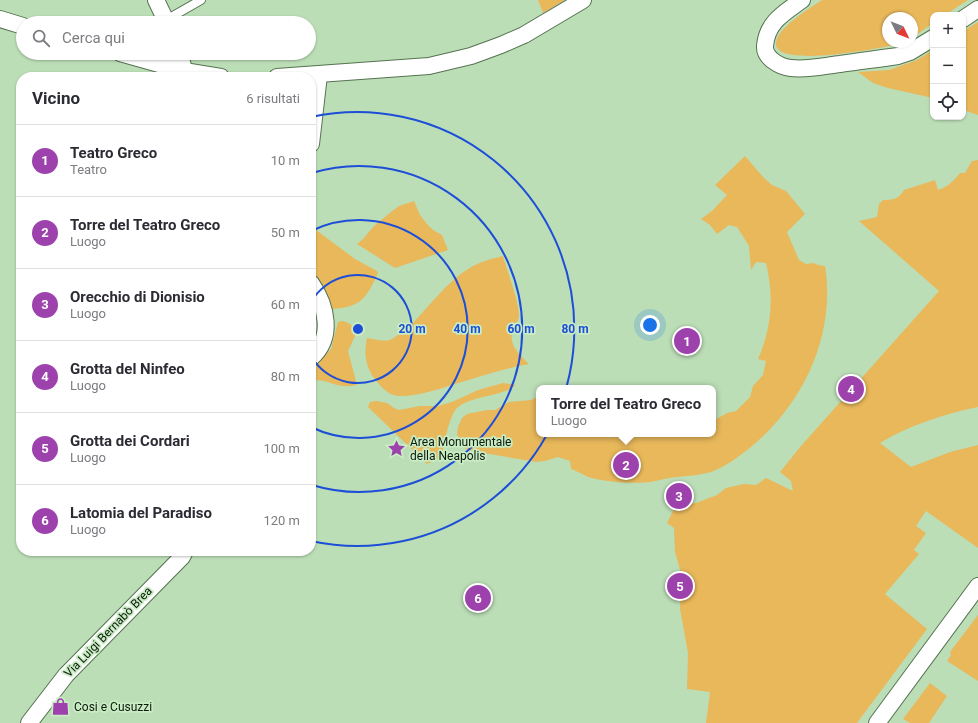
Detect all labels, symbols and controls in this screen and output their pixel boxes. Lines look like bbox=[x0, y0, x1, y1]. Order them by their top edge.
north arrow bbox=[882, 12, 918, 48]
map controls bbox=[930, 12, 966, 120]
button: + bbox=[930, 12, 966, 48]
search box bbox=[16, 16, 316, 60]
icon: search bbox=[30, 27, 52, 49]
text: Cerca qui bbox=[62, 29, 125, 47]
button: − bbox=[930, 48, 966, 84]
button: locate bbox=[930, 84, 966, 120]
text: Vicino bbox=[32, 88, 80, 108]
text: 6 risultati bbox=[246, 91, 300, 106]
text: Teatro Greco bbox=[70, 144, 157, 162]
text: 1 bbox=[41, 153, 49, 168]
text: 10 m bbox=[271, 153, 300, 168]
text: Teatro bbox=[70, 162, 107, 177]
text: Torre del Teatro Greco bbox=[70, 216, 220, 234]
text: 2 bbox=[41, 225, 49, 240]
text: 50 m bbox=[271, 225, 300, 240]
text: Luogo bbox=[70, 234, 106, 249]
text: Orecchio di Dionisio bbox=[70, 288, 205, 306]
text: 3 bbox=[41, 297, 49, 312]
text: 60 m bbox=[271, 297, 300, 312]
text: Luogo bbox=[70, 306, 106, 321]
your location bbox=[640, 315, 660, 335]
centre of rings bbox=[351, 322, 365, 336]
text: 20 m bbox=[398, 322, 426, 336]
text: 40 m bbox=[453, 322, 481, 336]
text: 60 m bbox=[507, 322, 535, 336]
text: 80 m bbox=[561, 322, 589, 336]
pin: 1 bbox=[674, 326, 700, 356]
text: Grotta del Ninfeo bbox=[70, 360, 185, 378]
text: 4 bbox=[41, 369, 49, 384]
text: 80 m bbox=[271, 369, 300, 384]
pin: 4 bbox=[838, 374, 864, 404]
text: Luogo bbox=[70, 378, 106, 393]
popup bbox=[536, 385, 716, 437]
text: Torre del Teatro Greco bbox=[551, 395, 701, 413]
text: Luogo bbox=[551, 413, 587, 428]
text: Grotta dei Cordari bbox=[70, 432, 190, 450]
place label: Area Monumentale della Neapolis bbox=[410, 435, 511, 463]
place icon: Area Monumentale della Neapolis bbox=[387, 439, 407, 459]
text: 5 bbox=[41, 441, 49, 456]
text: 100 m bbox=[263, 441, 300, 456]
text: Luogo bbox=[70, 450, 106, 465]
pin: 2 bbox=[613, 450, 639, 480]
pin: 3 bbox=[666, 481, 692, 511]
text: Latomia del Paradiso bbox=[70, 504, 212, 522]
text: 6 bbox=[41, 513, 49, 528]
text: 120 m bbox=[263, 513, 300, 528]
text: Luogo bbox=[70, 522, 106, 537]
pin: 5 bbox=[667, 571, 693, 601]
pin: 6 bbox=[465, 583, 491, 613]
street label: Via Luigi Bernabò Brea bbox=[61, 584, 155, 680]
shop icon: Cosi e Cusuzzi bbox=[51, 697, 71, 717]
place label: Cosi e Cusuzzi bbox=[74, 700, 152, 714]

